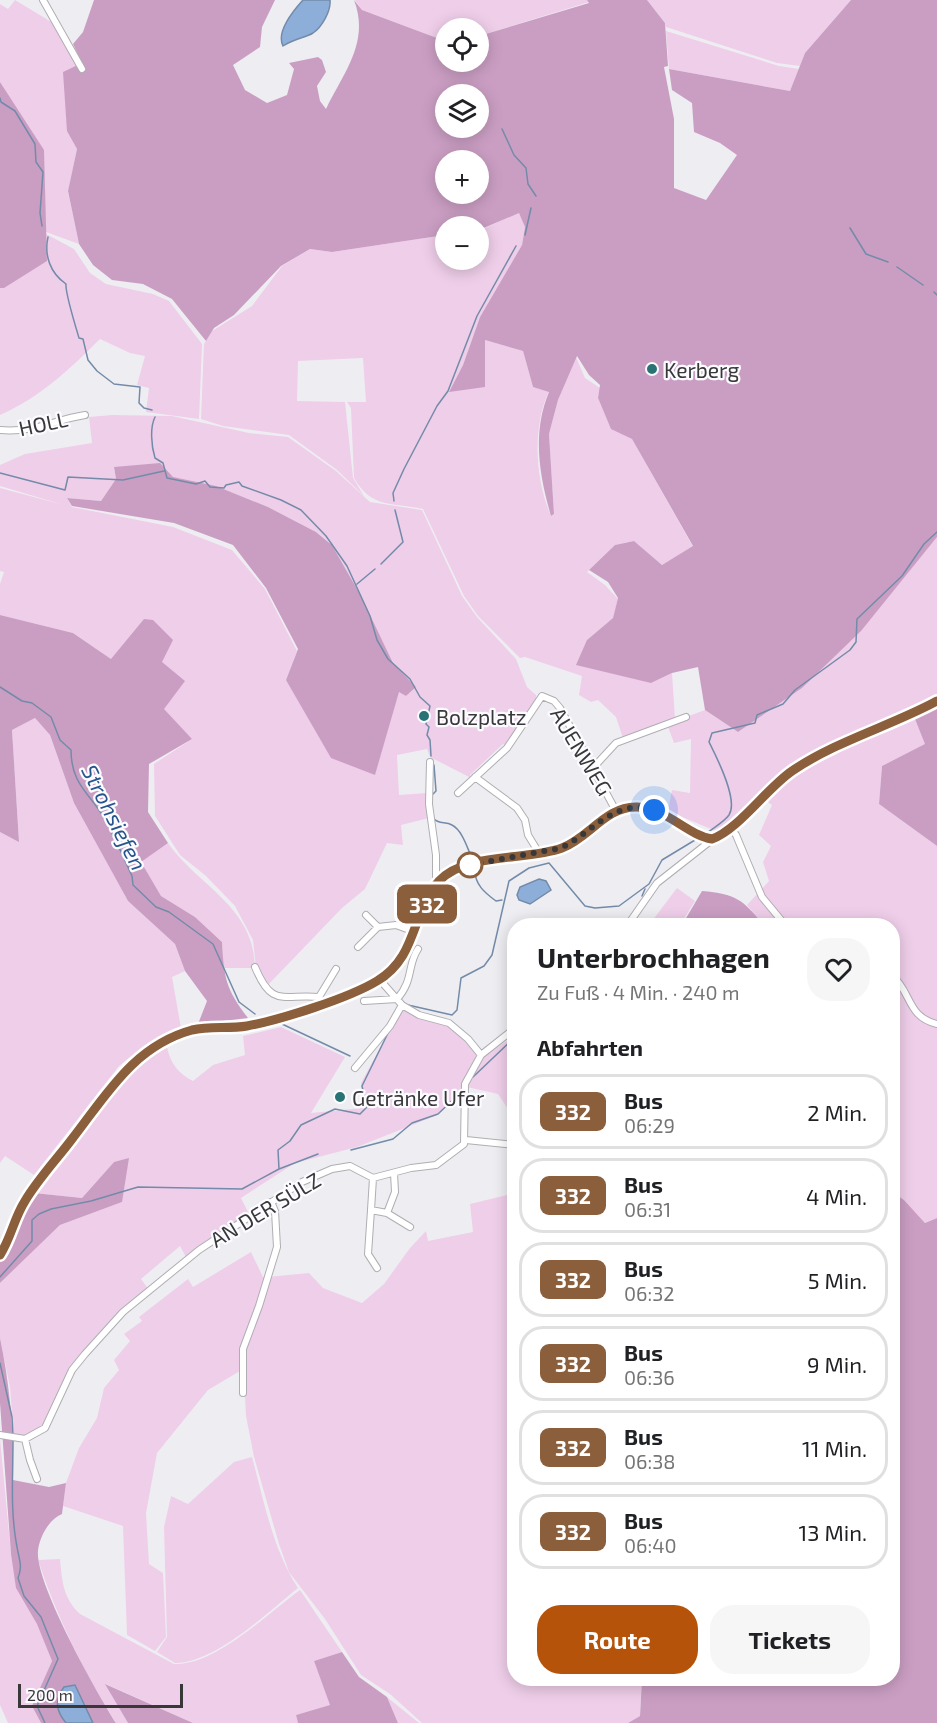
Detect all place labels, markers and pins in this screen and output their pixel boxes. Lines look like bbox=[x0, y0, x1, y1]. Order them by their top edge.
place label: Kerberg bbox=[664, 357, 739, 382]
marker: Kerberg bbox=[645, 362, 659, 376]
place label: Bolzplatz bbox=[436, 704, 527, 729]
marker: Bolzplatz bbox=[417, 709, 431, 723]
unlabelled marker bbox=[457, 852, 483, 878]
place label: Getränke Ufer bbox=[352, 1085, 485, 1110]
marker: Getränke Ufer bbox=[333, 1090, 347, 1104]

